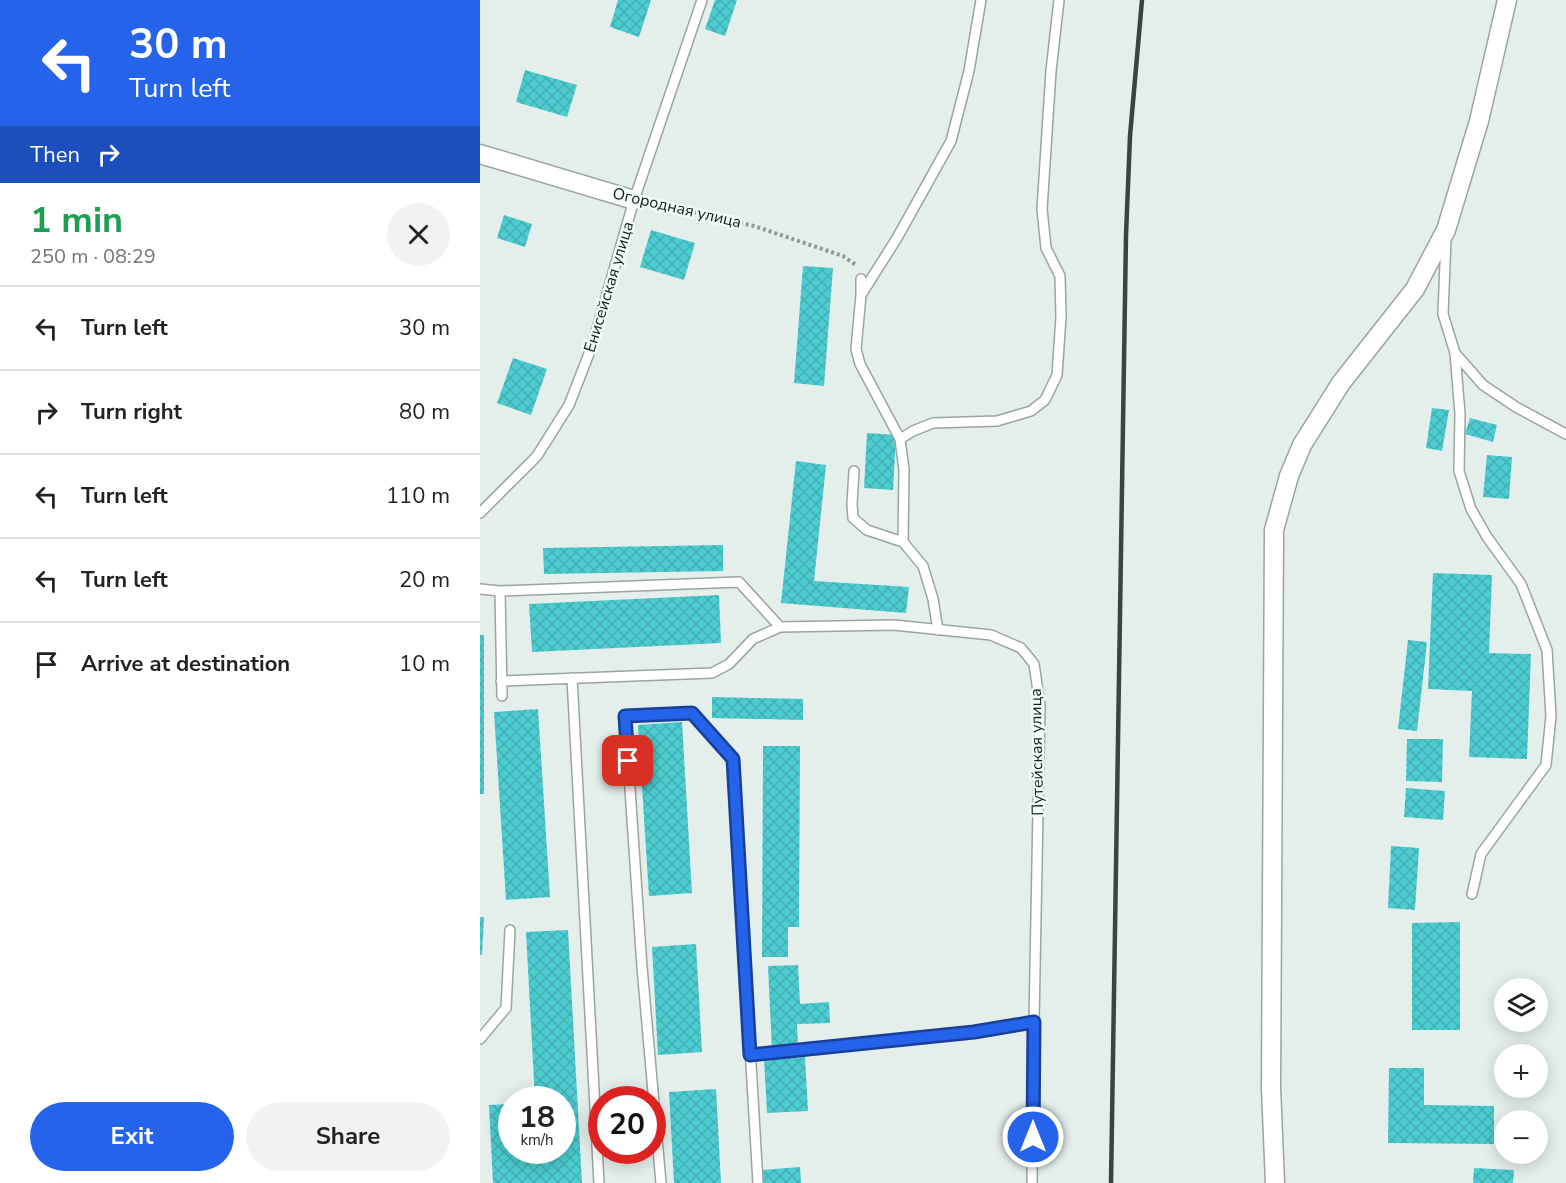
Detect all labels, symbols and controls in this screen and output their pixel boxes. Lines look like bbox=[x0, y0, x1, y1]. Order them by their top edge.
text: 30 m bbox=[129, 16, 228, 73]
icon: left bbox=[30, 24, 108, 102]
text: Turn left bbox=[129, 70, 230, 107]
icon: right bbox=[92, 138, 125, 171]
text: Then bbox=[30, 140, 80, 170]
street label: Огородная улица bbox=[610, 182, 744, 234]
text: 1 min bbox=[30, 196, 123, 245]
button: close bbox=[387, 203, 450, 266]
street label: Енисейская улица bbox=[579, 219, 639, 355]
text: 250 m · 08:29 bbox=[30, 243, 156, 270]
icon: left bbox=[30, 312, 63, 345]
text: Turn left bbox=[81, 313, 168, 343]
text: 30 m bbox=[399, 313, 450, 343]
icon: right bbox=[30, 396, 63, 429]
text: Turn right bbox=[81, 397, 182, 427]
text: 80 m bbox=[399, 397, 450, 427]
icon: left bbox=[30, 480, 63, 513]
text: Turn left bbox=[81, 481, 168, 511]
text: 110 m bbox=[386, 481, 450, 511]
icon: left bbox=[30, 564, 63, 597]
text: Turn left bbox=[81, 565, 168, 595]
text: 20 m bbox=[399, 565, 450, 595]
icon: arrive bbox=[30, 648, 63, 681]
text: Arrive at destination bbox=[81, 649, 290, 679]
text: 10 m bbox=[399, 649, 450, 679]
street label: Путейская улица bbox=[1025, 688, 1049, 816]
pin bbox=[602, 735, 653, 786]
icon: arrive bbox=[611, 744, 644, 777]
map controls bbox=[1494, 978, 1548, 1164]
button: layers bbox=[1494, 978, 1548, 1032]
button: + bbox=[1494, 1044, 1548, 1098]
speed limit sign: 20 bbox=[588, 1086, 666, 1164]
text: 18 bbox=[519, 1097, 555, 1138]
button: Exit bbox=[30, 1102, 234, 1171]
button: Share bbox=[246, 1102, 450, 1171]
position arrow bbox=[1001, 1105, 1065, 1169]
button: − bbox=[1494, 1110, 1548, 1164]
text: km/h bbox=[520, 1130, 554, 1150]

